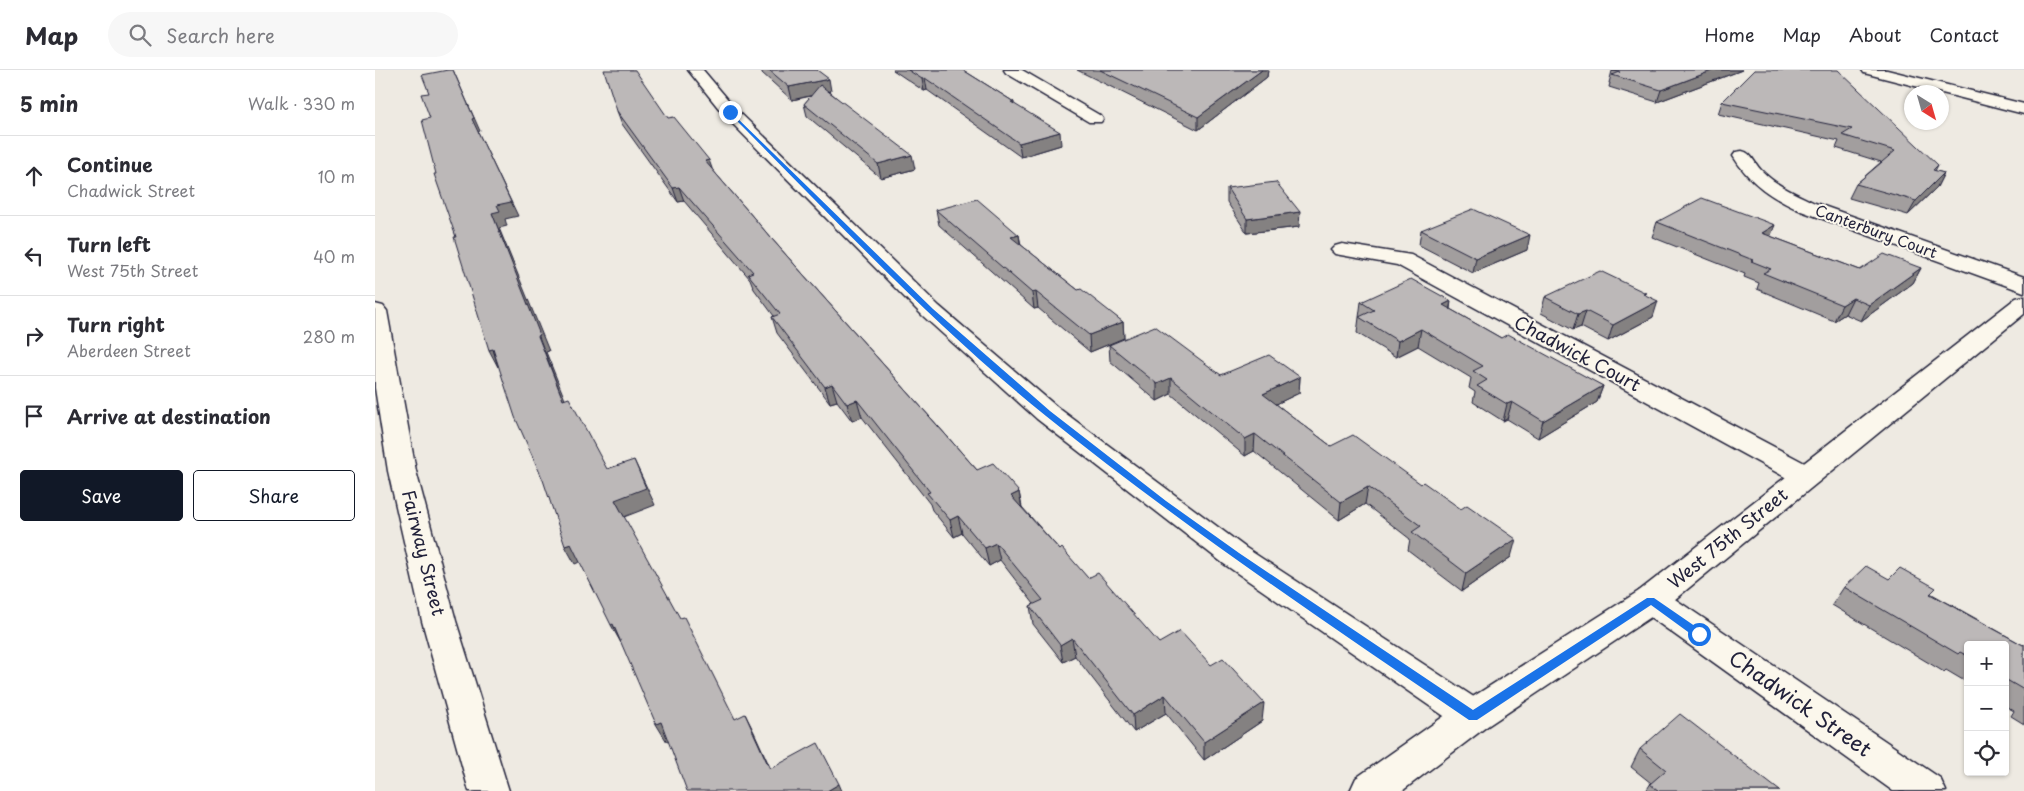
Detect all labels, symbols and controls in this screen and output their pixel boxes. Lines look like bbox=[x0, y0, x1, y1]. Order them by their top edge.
search box bbox=[108, 12, 458, 57]
text: Map bbox=[25, 17, 78, 53]
icon: search bbox=[126, 21, 154, 49]
text: Search here bbox=[166, 21, 275, 49]
text: Home bbox=[1704, 21, 1754, 48]
text: Map bbox=[1782, 21, 1821, 48]
text: About bbox=[1849, 21, 1901, 48]
text: Contact bbox=[1929, 21, 1999, 48]
north arrow bbox=[1904, 85, 1949, 130]
text: 5 min bbox=[20, 87, 78, 119]
text: Walk · 330 m bbox=[248, 91, 355, 115]
route end bbox=[719, 101, 742, 124]
text: Continue bbox=[67, 150, 153, 178]
icon: ahead bbox=[20, 162, 48, 190]
text: 10 m bbox=[318, 164, 355, 188]
text: Chadwick Street bbox=[67, 178, 195, 202]
street label: Canterbury Court bbox=[1812, 198, 1941, 263]
text: Turn left bbox=[67, 230, 151, 258]
icon: left bbox=[20, 242, 48, 270]
text: 40 m bbox=[313, 244, 355, 268]
text: West 75th Street bbox=[67, 258, 198, 282]
street label: Chadwick Court bbox=[1510, 308, 1646, 397]
text: Turn right bbox=[67, 310, 165, 338]
icon: right bbox=[20, 322, 48, 350]
text: 280 m bbox=[303, 324, 355, 348]
text: Aberdeen Street bbox=[67, 338, 191, 362]
icon: arrive bbox=[20, 402, 48, 430]
text: Arrive at destination bbox=[67, 402, 271, 430]
button: Save bbox=[20, 470, 183, 521]
button: Share bbox=[193, 470, 355, 521]
street label: West 75th Street bbox=[1661, 481, 1793, 595]
street label: Fairway Street bbox=[396, 487, 453, 618]
route start bbox=[1688, 623, 1711, 646]
street label: Chadwick Street bbox=[1723, 641, 1879, 764]
map controls bbox=[1964, 641, 2009, 776]
button: + bbox=[1964, 641, 2009, 686]
button: − bbox=[1964, 686, 2009, 731]
button: locate bbox=[1964, 731, 2009, 776]

